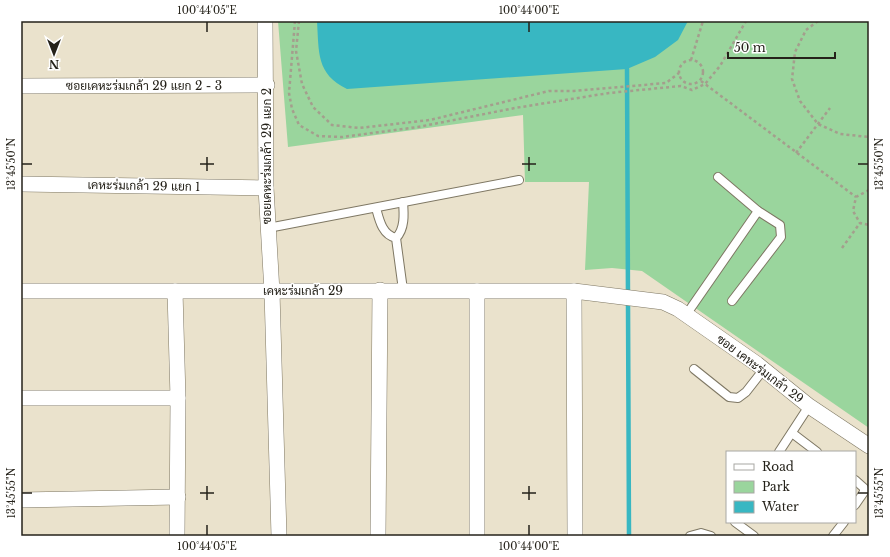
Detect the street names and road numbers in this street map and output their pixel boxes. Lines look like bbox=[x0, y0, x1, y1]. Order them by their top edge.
street label: ซอยเคหะร่มเกล้า 29 แยก 2 - 3 bbox=[66, 78, 222, 93]
street label: ซอยเคหะร่มเกล้า 29 แยก 2 bbox=[259, 88, 274, 224]
street label: เคหะร่มเกล้า 29 แยก 1 bbox=[87, 177, 201, 194]
street label: เคหะร่มเกล้า 29 bbox=[263, 283, 343, 298]
street label: ซอย เคหะร่มเกล้า 29 bbox=[714, 331, 807, 406]

